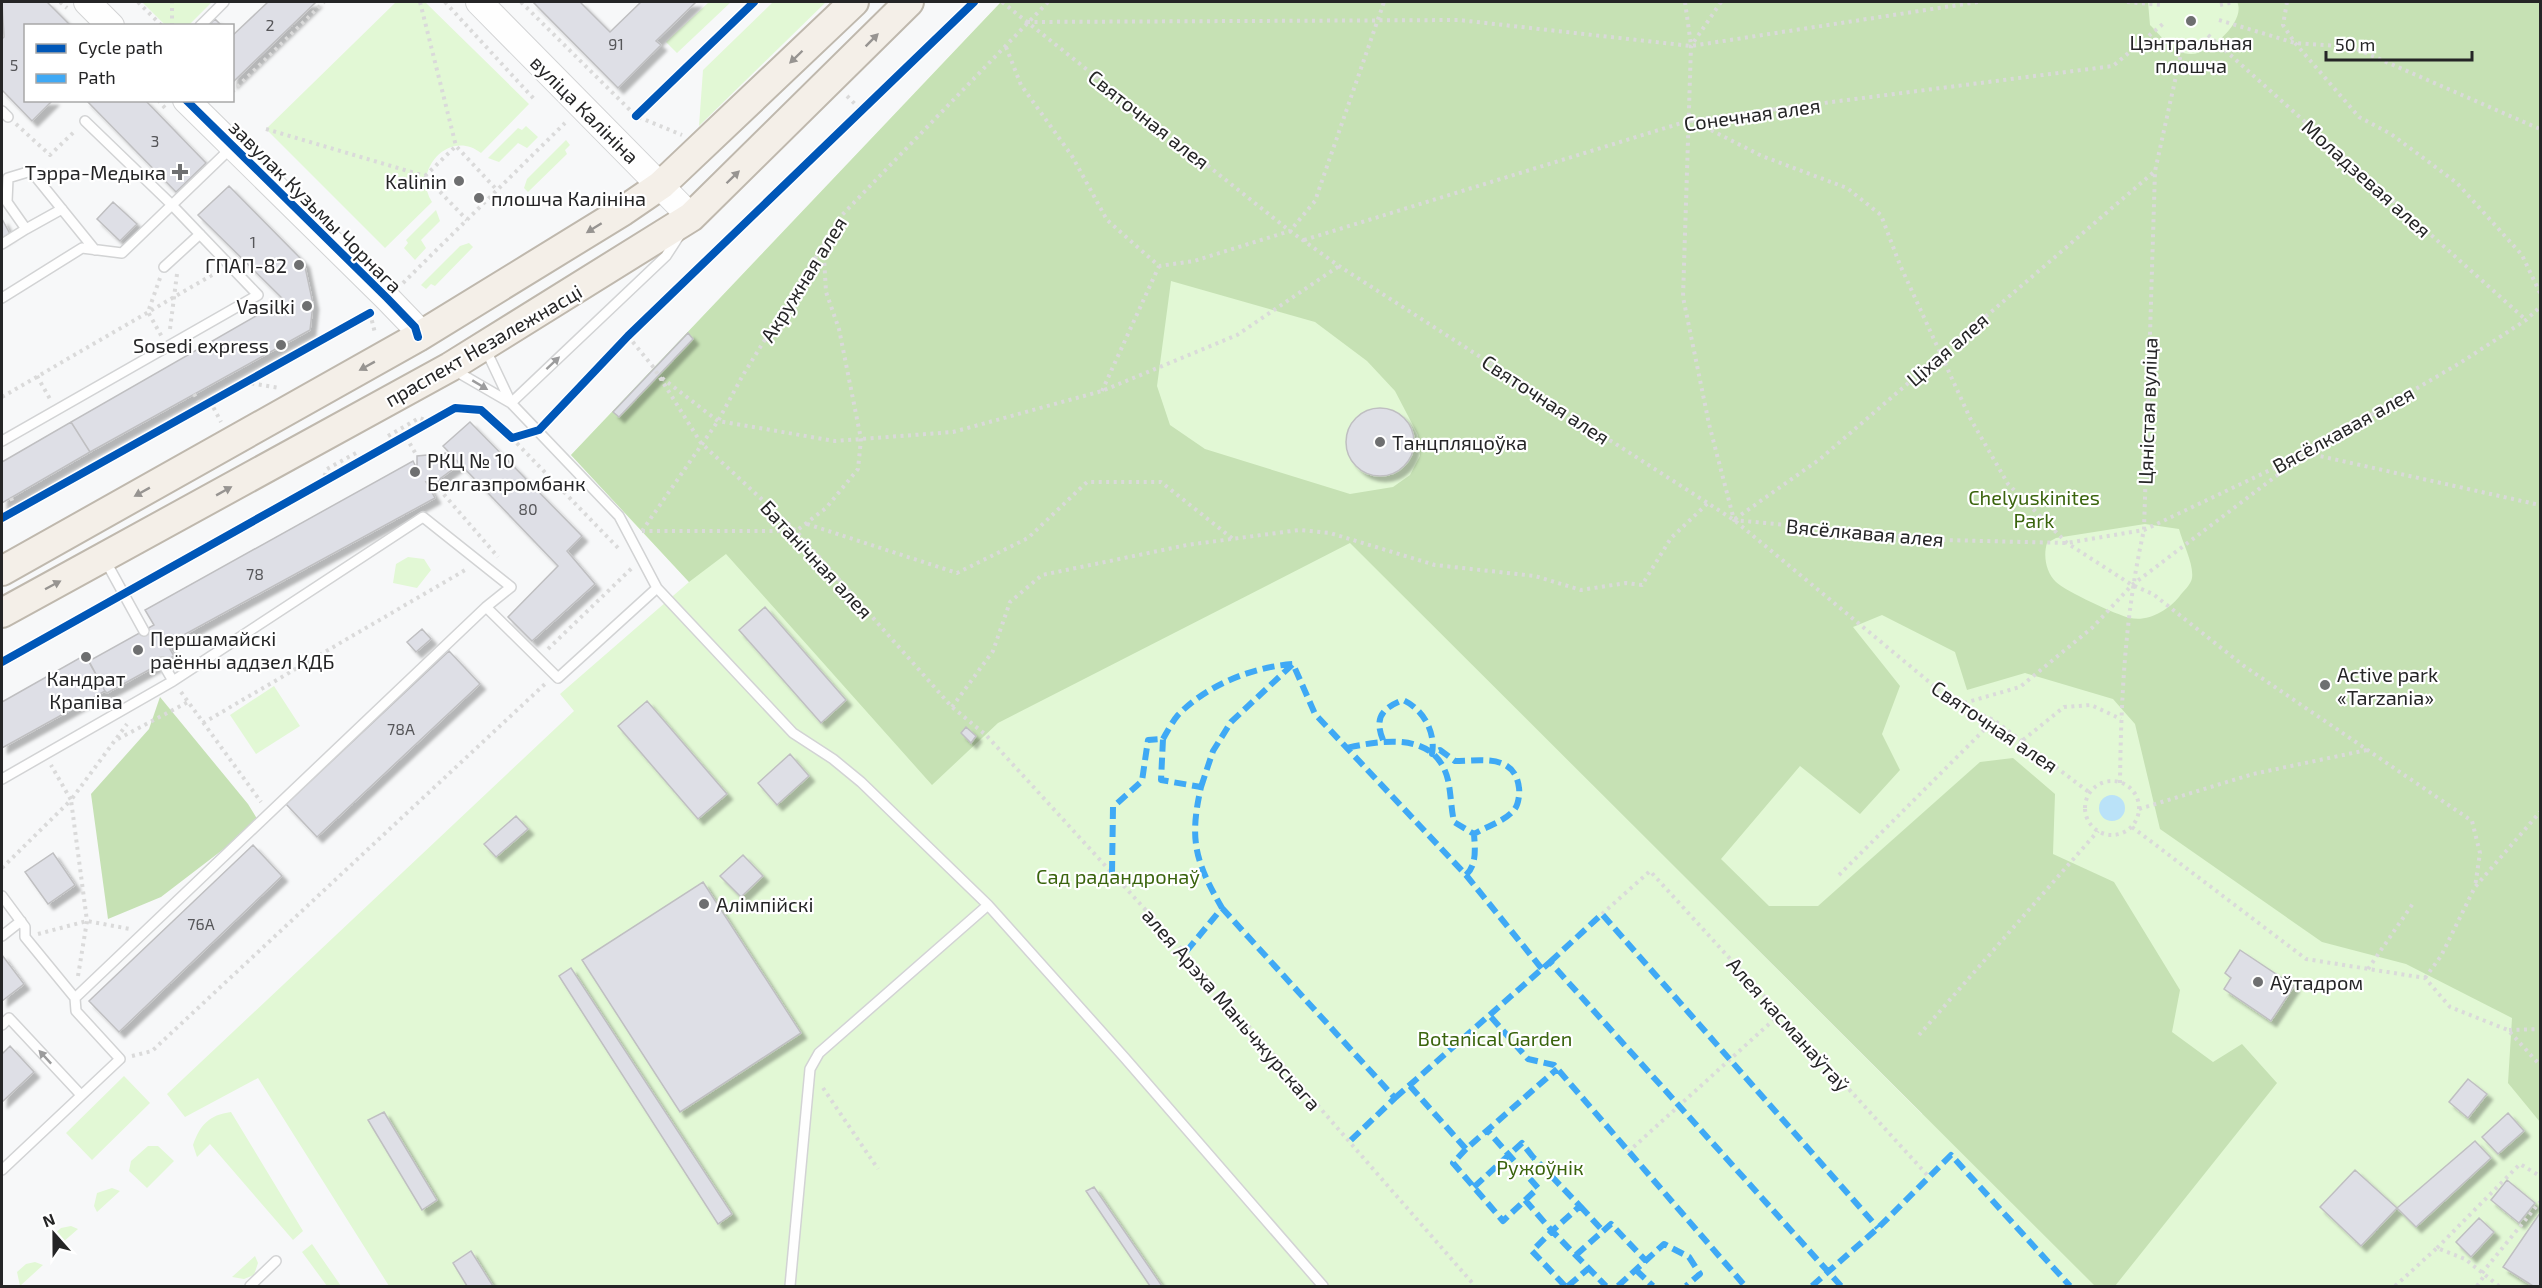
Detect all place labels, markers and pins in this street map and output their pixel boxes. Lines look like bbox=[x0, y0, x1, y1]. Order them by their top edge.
marker: Цэнтральная плошча bbox=[2184, 14, 2198, 28]
place label: Цэнтральная плошча bbox=[2129, 30, 2253, 77]
place label: Тэрра-Медыка bbox=[25, 160, 166, 184]
marker: Тэрра-Медыка bbox=[171, 163, 189, 181]
place label: Kalinin bbox=[385, 169, 447, 193]
marker: Kalinin bbox=[452, 174, 466, 188]
place label: плошча Калініна bbox=[491, 186, 646, 210]
marker: плошча Калініна bbox=[472, 191, 486, 205]
place label: ГПАП-82 bbox=[205, 253, 287, 277]
marker: ГПАП-82 bbox=[292, 258, 306, 272]
place label: Vasilki bbox=[236, 294, 295, 318]
marker: Vasilki bbox=[300, 299, 314, 313]
place label: Sosedi express bbox=[133, 333, 269, 357]
marker: Sosedi express bbox=[274, 338, 288, 352]
place label: Танцпляцоўка bbox=[1392, 430, 1527, 455]
marker: Танцпляцоўка bbox=[1373, 435, 1387, 449]
place label: РКЦ № 10 Белгазпромбанк bbox=[427, 448, 586, 495]
marker: РКЦ № 10 Белгазпромбанк bbox=[408, 465, 422, 479]
place label: Першамайскі раённы аддзел КДБ bbox=[150, 626, 334, 673]
marker: Першамайскі раённы аддзел КДБ bbox=[131, 643, 145, 657]
marker: Кандрат Крапіва bbox=[79, 650, 93, 664]
place label: Active park «Tarzania» bbox=[2337, 662, 2438, 709]
place label: Кандрат Крапіва bbox=[47, 666, 126, 713]
marker: Active park «Tarzania» bbox=[2318, 678, 2332, 692]
place label: Алімпійскі bbox=[716, 892, 814, 916]
marker: Алімпійскі bbox=[697, 897, 711, 911]
place label: Аўтадром bbox=[2270, 970, 2363, 995]
marker: Аўтадром bbox=[2251, 975, 2265, 989]

